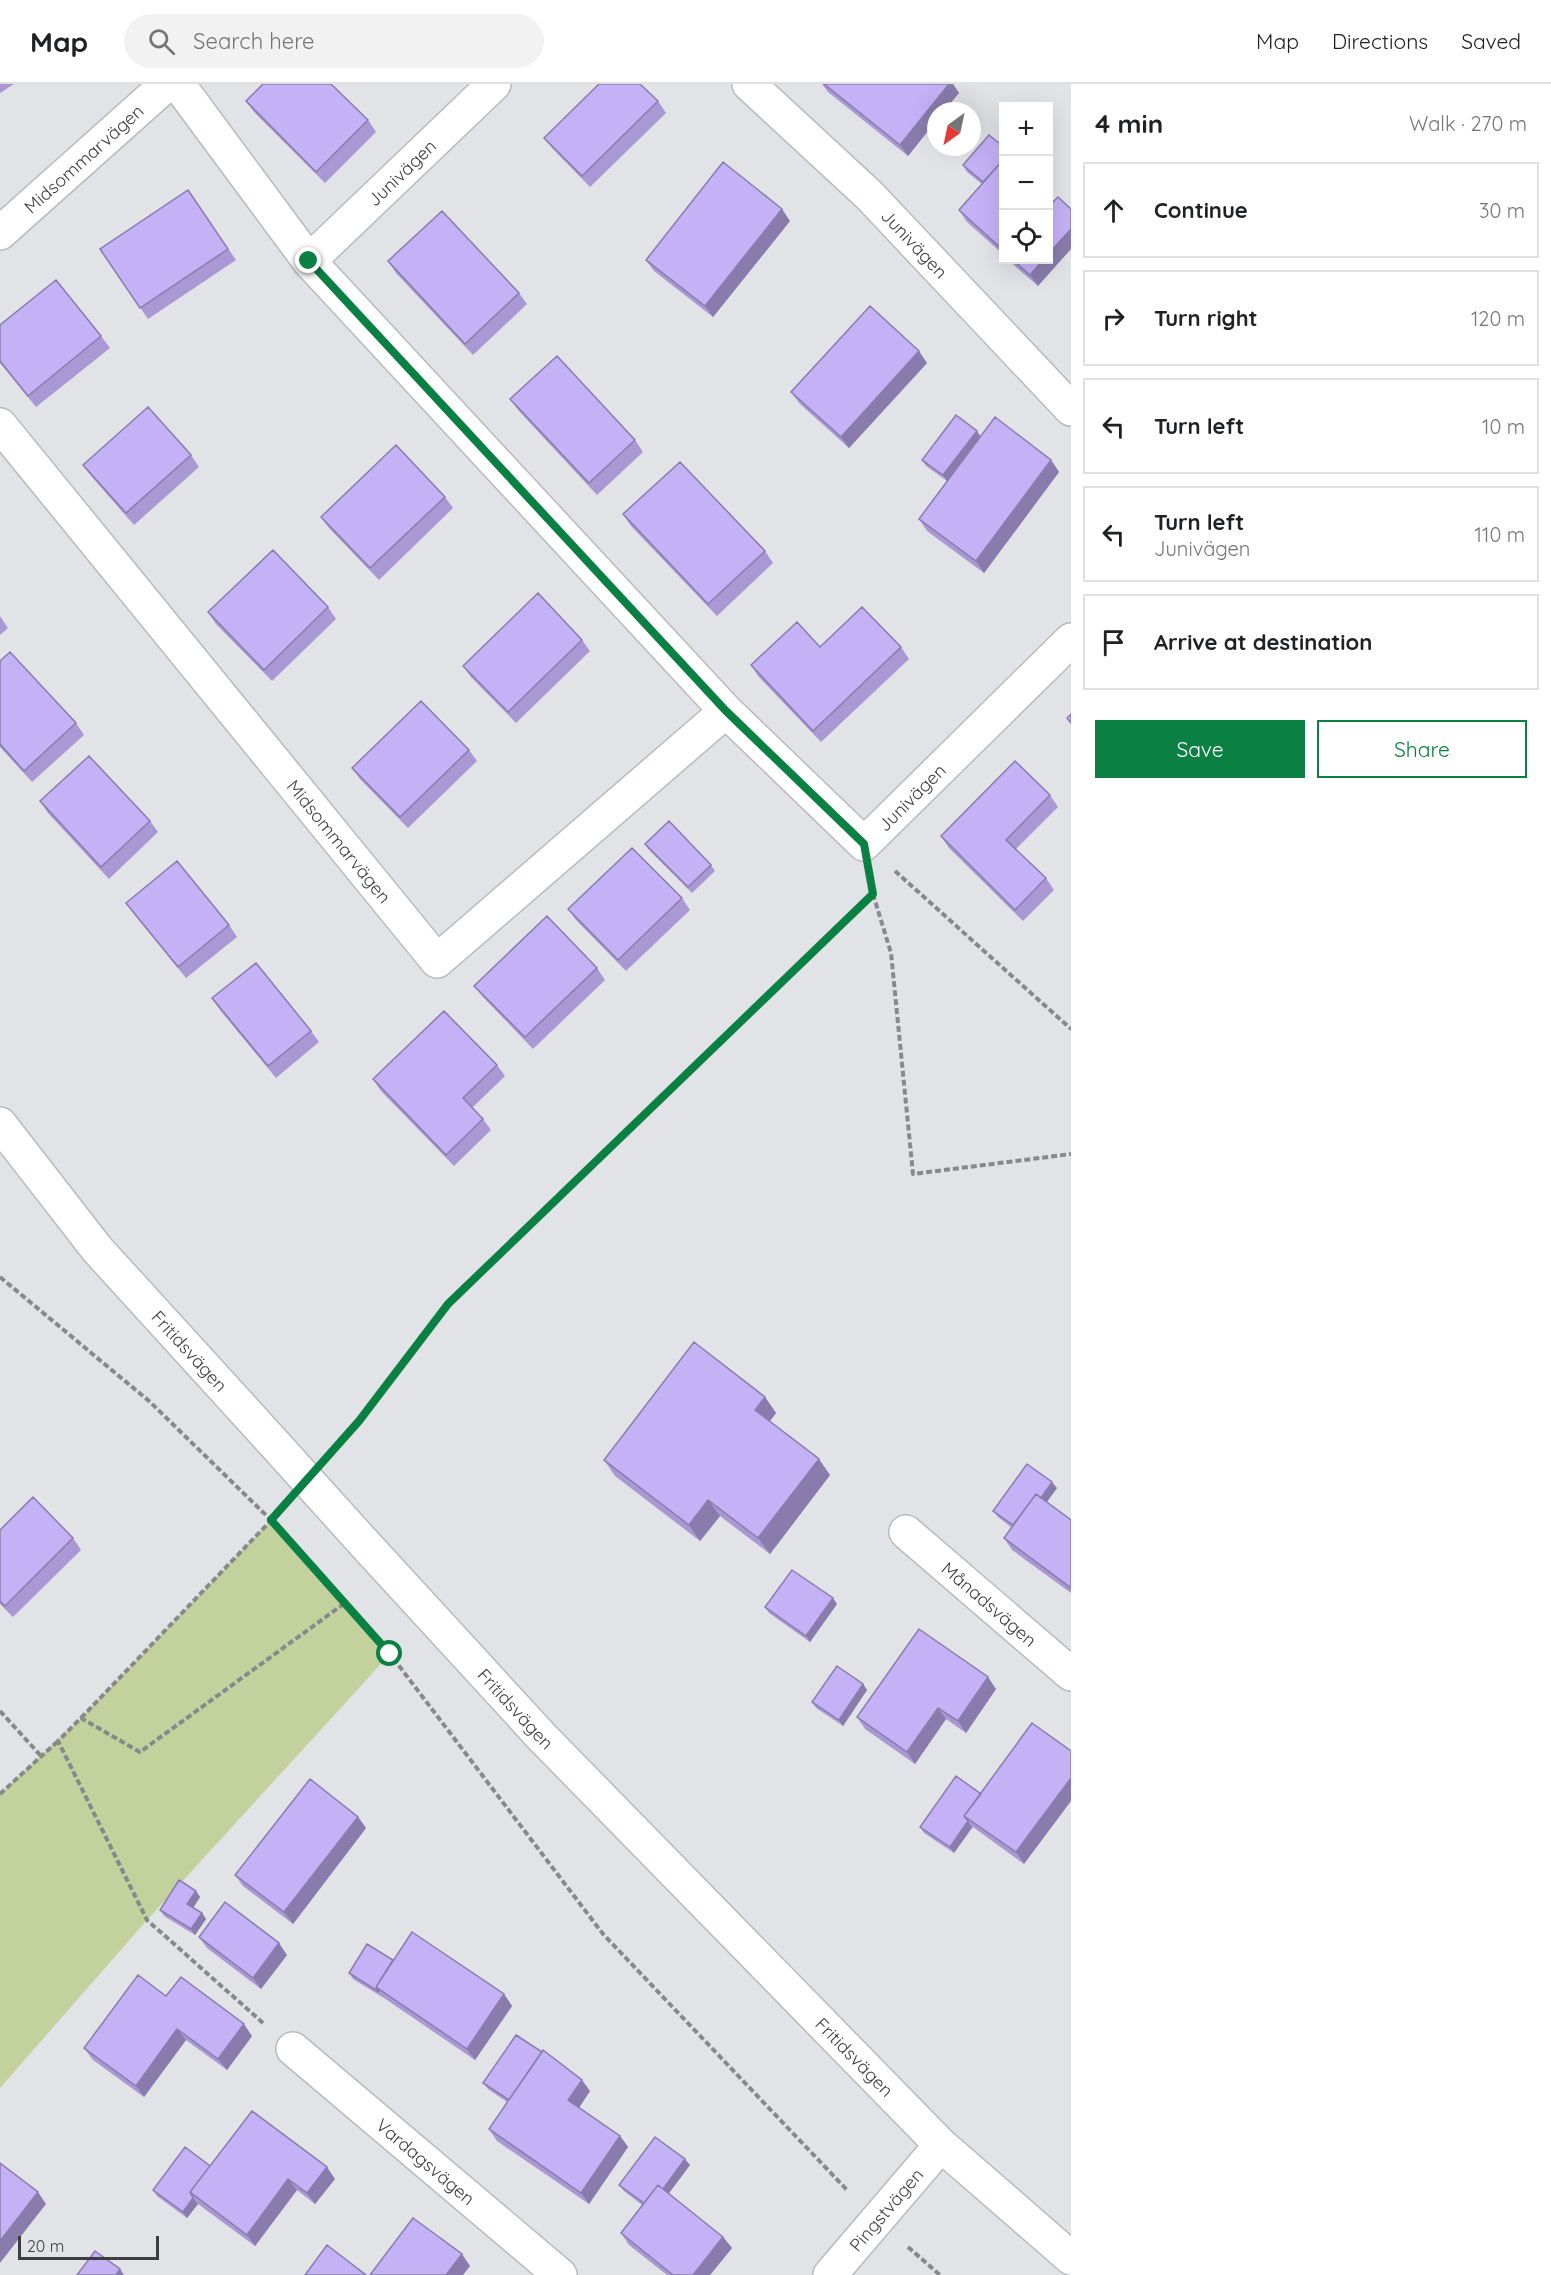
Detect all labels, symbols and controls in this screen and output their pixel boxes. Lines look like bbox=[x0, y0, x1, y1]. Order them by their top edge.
search box bbox=[124, 14, 544, 68]
text: Map bbox=[30, 24, 88, 59]
icon: search bbox=[145, 25, 178, 58]
text: Search here bbox=[193, 27, 315, 55]
text: Map bbox=[1256, 28, 1299, 54]
text: Directions bbox=[1332, 28, 1428, 54]
text: Saved bbox=[1461, 28, 1521, 54]
street label: Midsommarvägen bbox=[19, 99, 148, 218]
north arrow bbox=[927, 102, 981, 156]
map controls bbox=[999, 102, 1053, 264]
button: + bbox=[999, 102, 1053, 156]
text: 4 min bbox=[1095, 107, 1163, 140]
text: Walk · 270 m bbox=[1409, 111, 1527, 136]
street label: Junivägen bbox=[362, 134, 441, 211]
button: − bbox=[999, 156, 1053, 210]
icon: ahead bbox=[1097, 194, 1130, 227]
text: Continue bbox=[1154, 196, 1248, 224]
text: 30 m bbox=[1479, 198, 1525, 223]
street label: Junivägen bbox=[877, 204, 953, 283]
button: locate bbox=[999, 210, 1053, 264]
route end bbox=[295, 247, 321, 273]
icon: right bbox=[1097, 302, 1130, 335]
text: Turn right bbox=[1154, 304, 1258, 332]
text: 120 m bbox=[1471, 306, 1525, 331]
icon: left bbox=[1097, 410, 1130, 443]
text: Turn left bbox=[1154, 412, 1244, 440]
text: 10 m bbox=[1482, 414, 1525, 439]
text: Turn left bbox=[1154, 508, 1244, 536]
icon: left bbox=[1097, 518, 1130, 551]
text: 110 m bbox=[1475, 522, 1525, 547]
text: Junivägen bbox=[1154, 536, 1250, 561]
icon: arrive bbox=[1097, 626, 1130, 659]
text: Arrive at destination bbox=[1154, 628, 1372, 656]
button: Save bbox=[1095, 720, 1305, 778]
button: Share bbox=[1317, 720, 1527, 778]
street label: Junivägen bbox=[873, 759, 950, 836]
street label: Midsommarvägen bbox=[282, 775, 396, 908]
street label: Fritidsvägen bbox=[147, 1305, 233, 1396]
street label: Månadsvägen bbox=[937, 1556, 1042, 1651]
route start bbox=[376, 1640, 402, 1666]
street label: Fritidsvägen bbox=[473, 1663, 559, 1754]
street label: Fritidsvägen bbox=[811, 2012, 899, 2101]
street label: Vardagsvägen bbox=[372, 2113, 480, 2210]
street label: Pingstvägen bbox=[844, 2163, 928, 2256]
scale bar bbox=[18, 2233, 159, 2260]
text: 20 m bbox=[27, 2236, 64, 2256]

